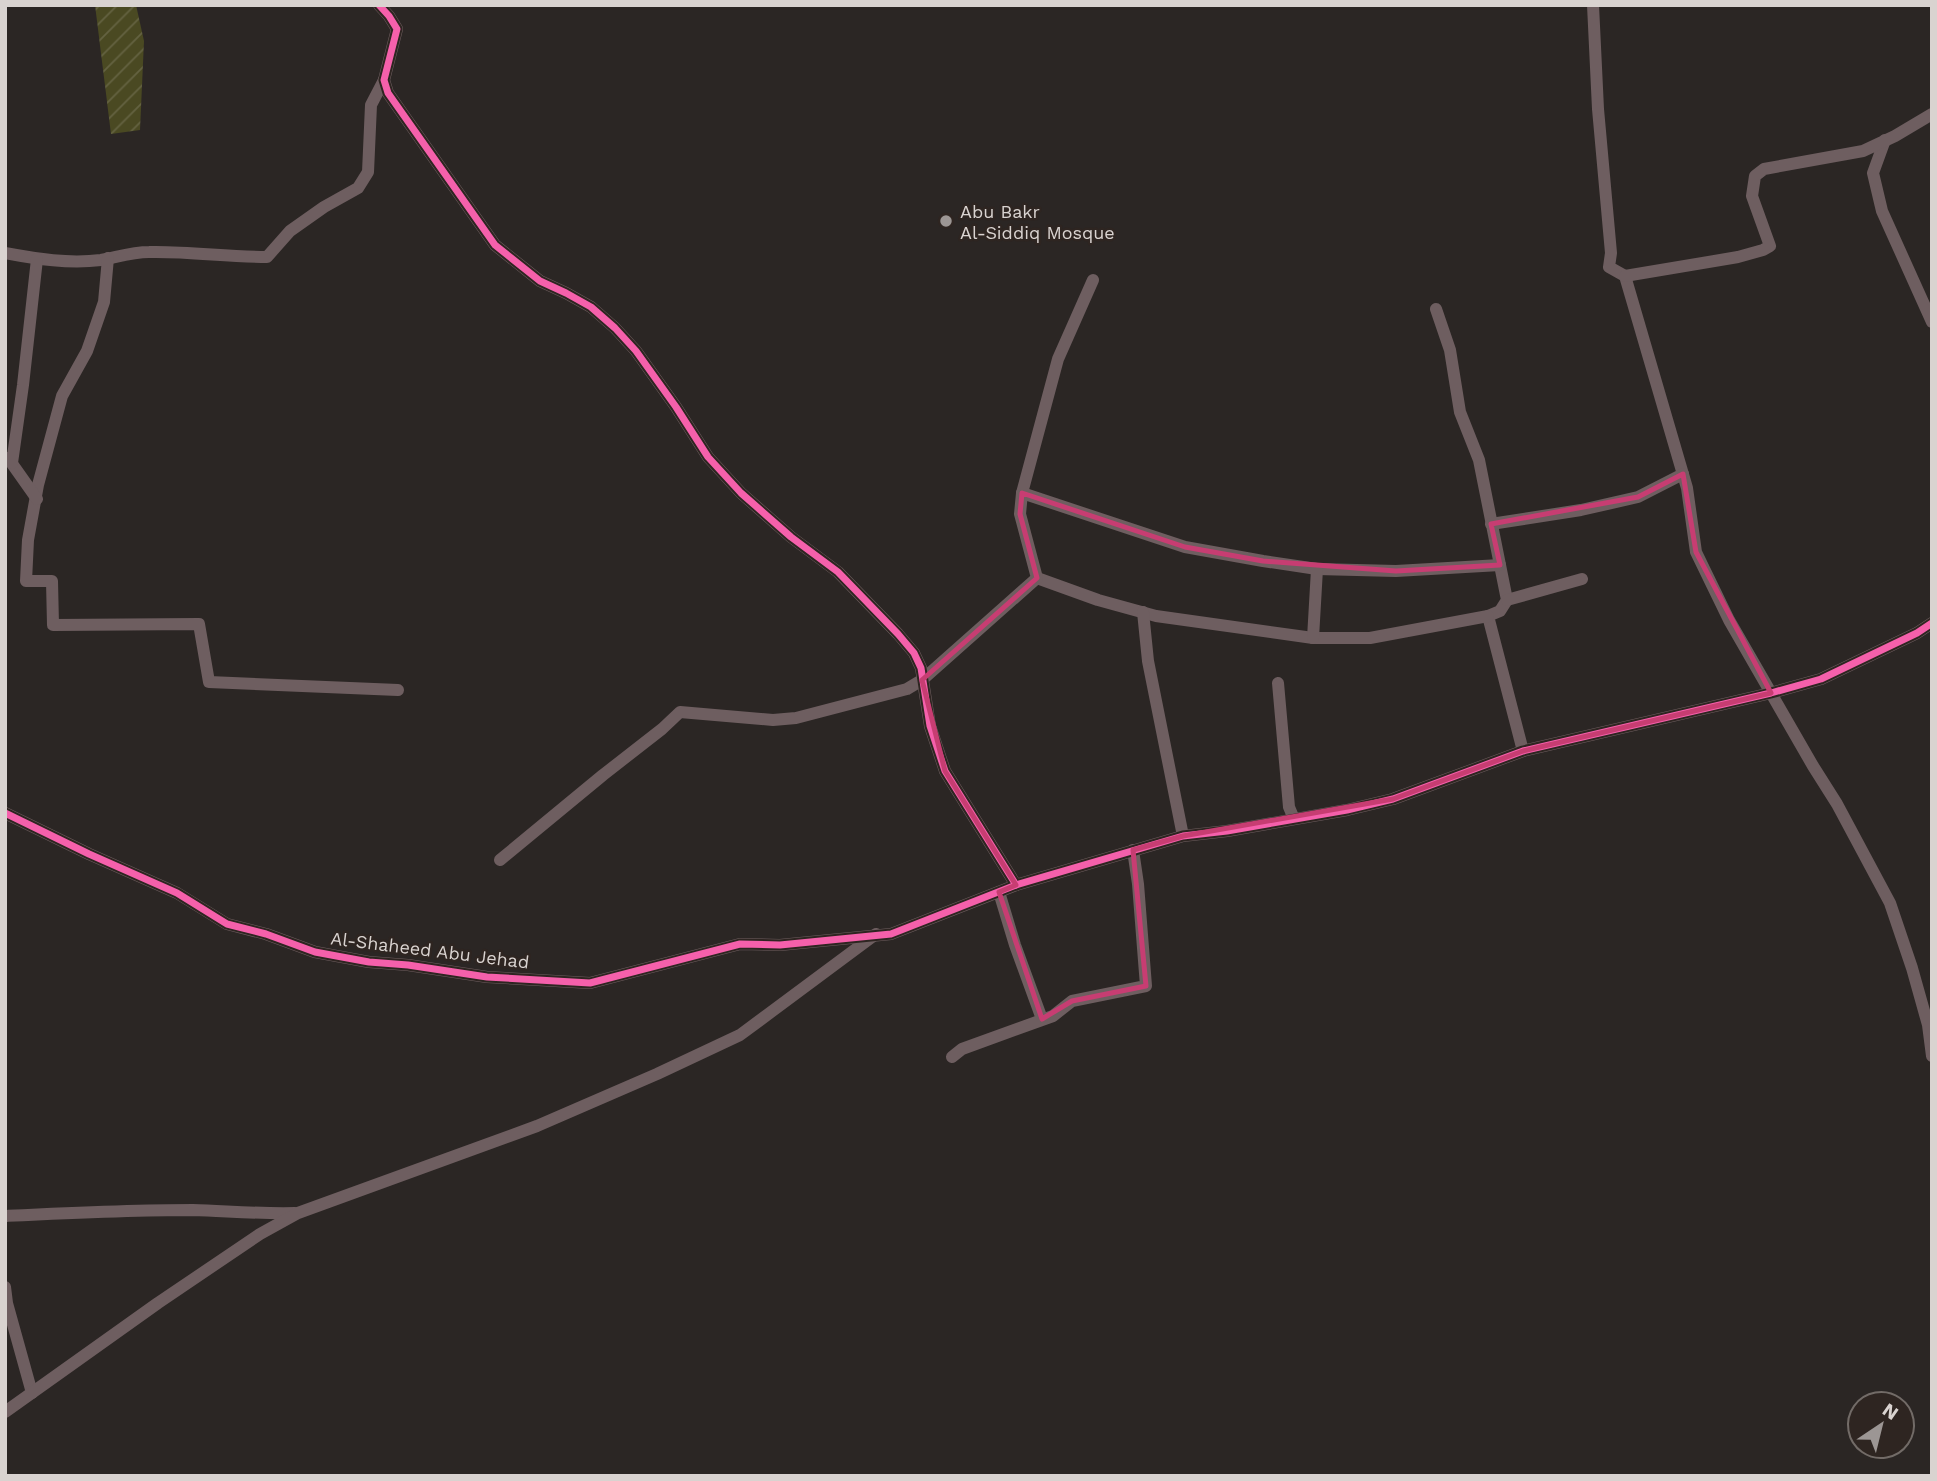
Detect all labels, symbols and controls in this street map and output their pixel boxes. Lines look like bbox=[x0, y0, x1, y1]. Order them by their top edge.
place label: Abu Bakr Al-Siddiq Mosque bbox=[960, 201, 1115, 243]
marker: Abu Bakr Al-Siddiq Mosque bbox=[938, 213, 954, 229]
street label: Al-Shaheed Abu Jehad bbox=[330, 927, 530, 973]
north arrow bbox=[1846, 1390, 1916, 1460]
text: N bbox=[1878, 1398, 1903, 1425]

